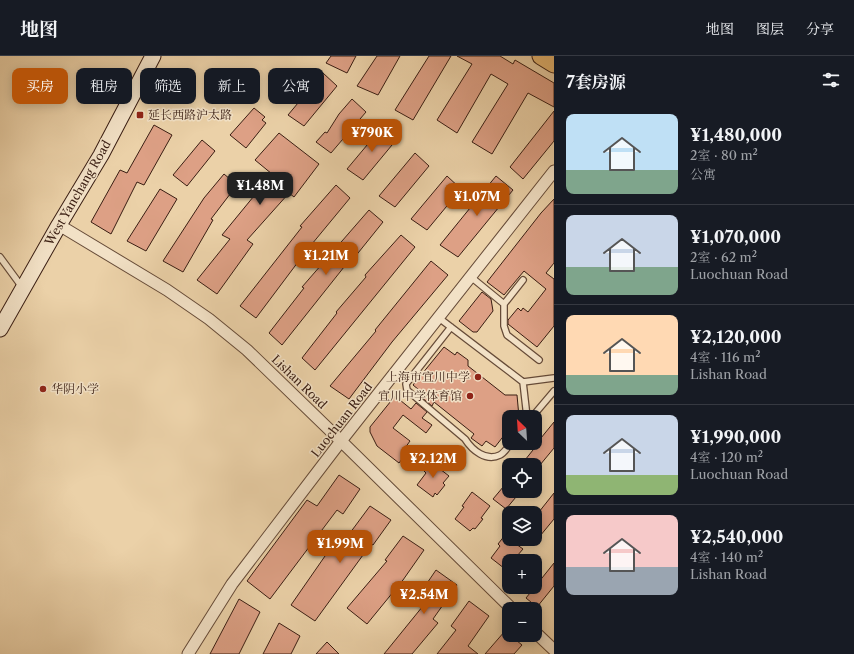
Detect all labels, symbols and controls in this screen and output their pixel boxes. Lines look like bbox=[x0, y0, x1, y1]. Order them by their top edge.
text: 地图 bbox=[20, 18, 58, 41]
text: 地图 bbox=[706, 20, 734, 38]
text: 图层 bbox=[756, 20, 784, 38]
text: 分享 bbox=[806, 20, 834, 38]
chip: 买房 bbox=[12, 68, 68, 104]
chip: 租房 bbox=[76, 68, 132, 104]
chip: 筛选 bbox=[140, 68, 196, 104]
chip: 新上 bbox=[204, 68, 260, 104]
chip: 公寓 bbox=[268, 68, 324, 104]
icon: filters bbox=[820, 69, 842, 91]
text: 7套房源 bbox=[566, 72, 626, 92]
place label: 延长西路沪太路 bbox=[148, 107, 232, 122]
marker: 延长西路沪太路 bbox=[135, 110, 145, 120]
pin: ¥790K bbox=[344, 119, 400, 153]
text: ¥790K bbox=[351, 124, 393, 140]
text: ¥1,480,000 bbox=[690, 125, 782, 145]
icon: home bbox=[598, 130, 646, 178]
street label: West Yanchang Road bbox=[41, 137, 114, 249]
text: 2室 · 80 m² bbox=[690, 147, 758, 163]
text: 公寓 bbox=[690, 166, 716, 182]
pin: ¥1.48M bbox=[227, 172, 293, 206]
text: ¥1.48M bbox=[236, 177, 284, 193]
pin: ¥1.07M bbox=[444, 183, 510, 217]
text: ¥1.07M bbox=[453, 188, 501, 204]
text: ¥1,070,000 bbox=[690, 227, 781, 247]
icon: home bbox=[598, 231, 646, 279]
pin: ¥1.21M bbox=[293, 242, 359, 276]
text: ¥1.21M bbox=[303, 247, 349, 263]
text: 2室 · 62 m² bbox=[690, 249, 757, 265]
text: Luochuan Road bbox=[690, 266, 788, 282]
text: ¥2,120,000 bbox=[690, 327, 782, 347]
icon: home bbox=[598, 331, 646, 379]
text: 4室 · 116 m² bbox=[690, 349, 761, 365]
street label: Lishan Road bbox=[269, 352, 331, 412]
text: Lishan Road bbox=[690, 366, 767, 382]
place label: 上海市宜川中学 bbox=[386, 369, 470, 384]
marker: 上海市宜川中学 bbox=[473, 372, 483, 382]
street label: Luochuan Road bbox=[308, 379, 376, 460]
place label: 华阴小学 bbox=[51, 381, 99, 396]
marker: 华阴小学 bbox=[38, 384, 48, 394]
place label: 宜川中学体育馆 bbox=[378, 388, 462, 403]
marker: 宜川中学体育馆 bbox=[465, 391, 475, 401]
north arrow bbox=[502, 410, 542, 450]
map controls bbox=[502, 410, 542, 642]
text: ¥1,990,000 bbox=[690, 427, 781, 447]
icon: home bbox=[598, 431, 646, 479]
pin: ¥2.12M bbox=[400, 445, 466, 479]
text: 4室 · 120 m² bbox=[690, 449, 763, 465]
text: ¥2.12M bbox=[409, 450, 457, 466]
button: locate bbox=[502, 458, 542, 498]
text: Luochuan Road bbox=[690, 466, 788, 482]
button: layers bbox=[502, 506, 542, 546]
text: ¥2,540,000 bbox=[690, 527, 783, 547]
pin: ¥1.99M bbox=[307, 530, 373, 564]
icon: home bbox=[598, 531, 646, 579]
text: ¥1.99M bbox=[316, 535, 364, 551]
text: 4室 · 140 m² bbox=[690, 549, 763, 565]
button: + bbox=[502, 554, 542, 594]
text: Lishan Road bbox=[690, 566, 767, 582]
pin: ¥2.54M bbox=[391, 581, 457, 615]
text: ¥2.54M bbox=[400, 586, 448, 602]
button: − bbox=[502, 602, 542, 642]

